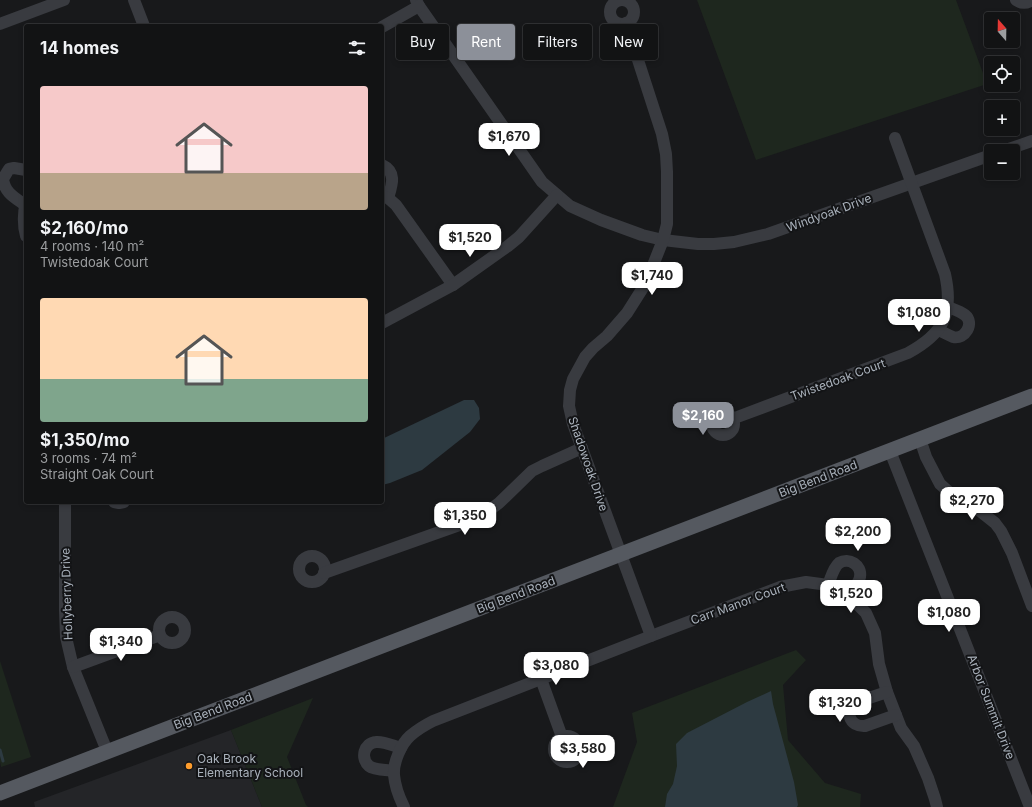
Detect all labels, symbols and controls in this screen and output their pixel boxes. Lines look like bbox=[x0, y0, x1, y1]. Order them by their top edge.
north arrow bbox=[984, 12, 1020, 48]
map controls bbox=[984, 12, 1020, 180]
chip: Buy bbox=[396, 24, 449, 60]
chip: Rent bbox=[457, 24, 515, 60]
chip: Filters bbox=[523, 24, 592, 60]
chip: New bbox=[600, 24, 658, 60]
icon: filters bbox=[346, 37, 368, 59]
text: 14 homes bbox=[40, 38, 119, 58]
button: locate bbox=[984, 56, 1020, 92]
button: + bbox=[984, 100, 1020, 136]
icon: home bbox=[168, 112, 240, 184]
pin: $1,670 bbox=[476, 123, 542, 157]
text: $1,670 bbox=[488, 128, 530, 144]
button: − bbox=[984, 144, 1020, 180]
street label: Windyoak Drive bbox=[784, 190, 873, 235]
text: $2,160/mo bbox=[40, 218, 128, 238]
pin: $1,520 bbox=[437, 224, 503, 258]
text: $1,520 bbox=[448, 229, 492, 245]
text: 4 rooms · 140 m² bbox=[40, 238, 144, 254]
text: Twistedoak Court bbox=[40, 254, 148, 270]
pin: $1,740 bbox=[619, 262, 685, 296]
text: $1,740 bbox=[631, 267, 673, 283]
pin: $1,080 bbox=[886, 299, 952, 333]
text: $1,080 bbox=[897, 304, 941, 320]
icon: home bbox=[168, 324, 240, 396]
street label: Twistedoak Court bbox=[788, 355, 887, 404]
pin: $2,160 bbox=[670, 402, 736, 436]
text: $2,160 bbox=[682, 407, 724, 423]
street label: Shadowoak Drive bbox=[565, 414, 612, 513]
text: $1,350/mo bbox=[40, 430, 130, 450]
text: 3 rooms · 74 m² bbox=[40, 450, 137, 466]
street label: Big Bend Road bbox=[776, 457, 859, 500]
text: Straight Oak Court bbox=[40, 466, 154, 482]
pin: $2,270 bbox=[939, 487, 1005, 521]
text: $2,270 bbox=[949, 492, 995, 508]
pin: $1,350 bbox=[432, 502, 498, 536]
text: $1,350 bbox=[443, 507, 487, 523]
pin: $2,200 bbox=[825, 518, 891, 552]
text: $2,200 bbox=[835, 523, 881, 539]
street label: Hollyberry Drive bbox=[57, 548, 76, 640]
street label: Big Bend Road bbox=[474, 573, 557, 616]
street label: Carr Manor Court bbox=[688, 579, 787, 628]
pin: $1,520 bbox=[818, 580, 884, 614]
text: $1,520 bbox=[829, 585, 873, 601]
pin: $1,080 bbox=[916, 599, 982, 633]
text: $1,080 bbox=[927, 604, 971, 620]
pin: $1,340 bbox=[88, 628, 154, 662]
text: $1,340 bbox=[99, 633, 143, 649]
pin: $3,080 bbox=[523, 652, 589, 686]
street label: Arbor Summit Drive bbox=[965, 652, 1018, 761]
text: $3,080 bbox=[533, 657, 579, 673]
street label: Big Bend Road bbox=[171, 689, 254, 732]
pin: $1,320 bbox=[807, 689, 873, 723]
text: $1,320 bbox=[818, 694, 862, 710]
pin: $3,580 bbox=[550, 735, 616, 769]
text: $3,580 bbox=[560, 740, 606, 756]
place label: Oak Brook Elementary School bbox=[197, 751, 303, 780]
marker: Oak Brook Elementary School bbox=[184, 761, 194, 771]

